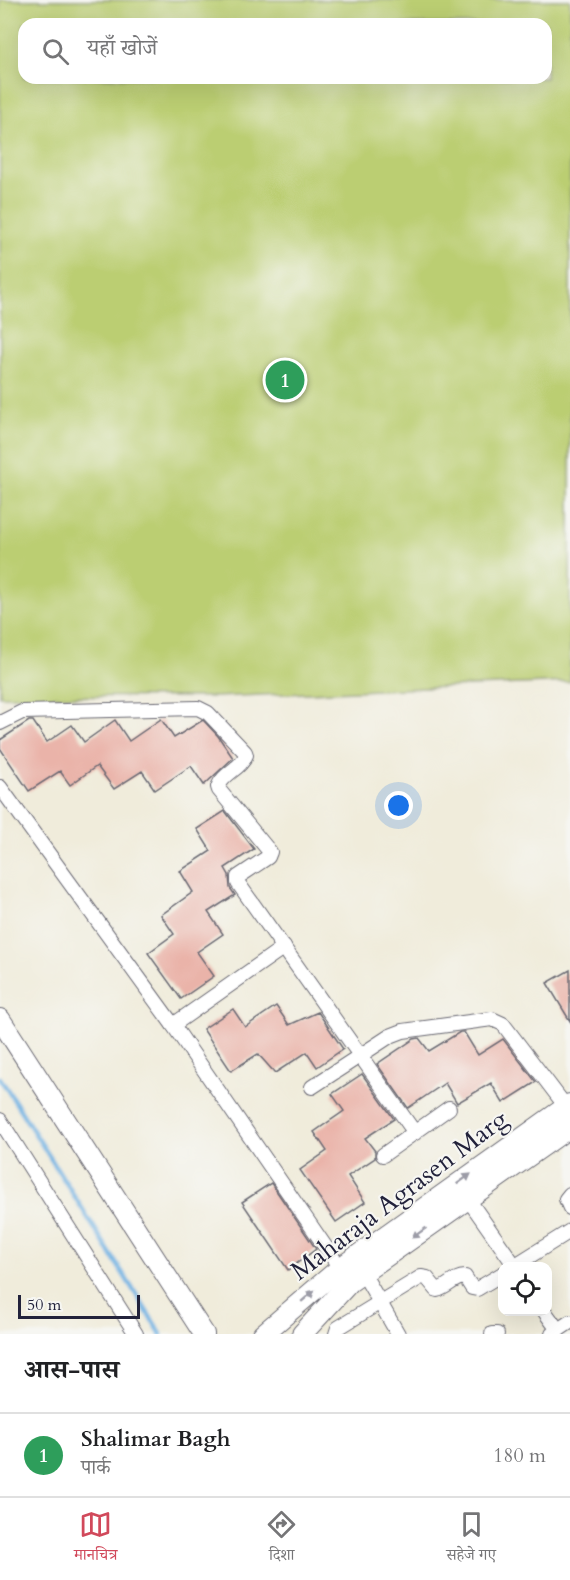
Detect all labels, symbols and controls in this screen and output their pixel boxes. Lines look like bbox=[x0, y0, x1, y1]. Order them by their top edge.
search box bbox=[18, 18, 552, 84]
text: यहाँ खोजें bbox=[87, 33, 157, 63]
icon: search bbox=[39, 35, 72, 68]
pin: 1 bbox=[266, 358, 304, 403]
your location bbox=[384, 791, 413, 820]
street label: Maharaja Agrasen Marg bbox=[283, 1102, 515, 1288]
one-way arrow bbox=[455, 1173, 471, 1185]
one-way arrow bbox=[411, 1227, 427, 1239]
map controls bbox=[498, 1262, 552, 1316]
button: locate bbox=[498, 1262, 552, 1316]
one-way arrow bbox=[300, 1290, 315, 1303]
scale bar bbox=[18, 1292, 140, 1320]
text: 50 m bbox=[27, 1294, 61, 1316]
text: आस-पास bbox=[24, 1352, 119, 1387]
text: Shalimar Bagh bbox=[81, 1424, 230, 1454]
text: 1 bbox=[38, 1442, 49, 1469]
text: 180 m bbox=[493, 1442, 546, 1469]
text: पार्क bbox=[81, 1454, 110, 1481]
tab: मानचित्र bbox=[74, 1508, 117, 1570]
tab: दिशा bbox=[265, 1508, 298, 1570]
tab: सहेजे गए bbox=[446, 1508, 496, 1570]

